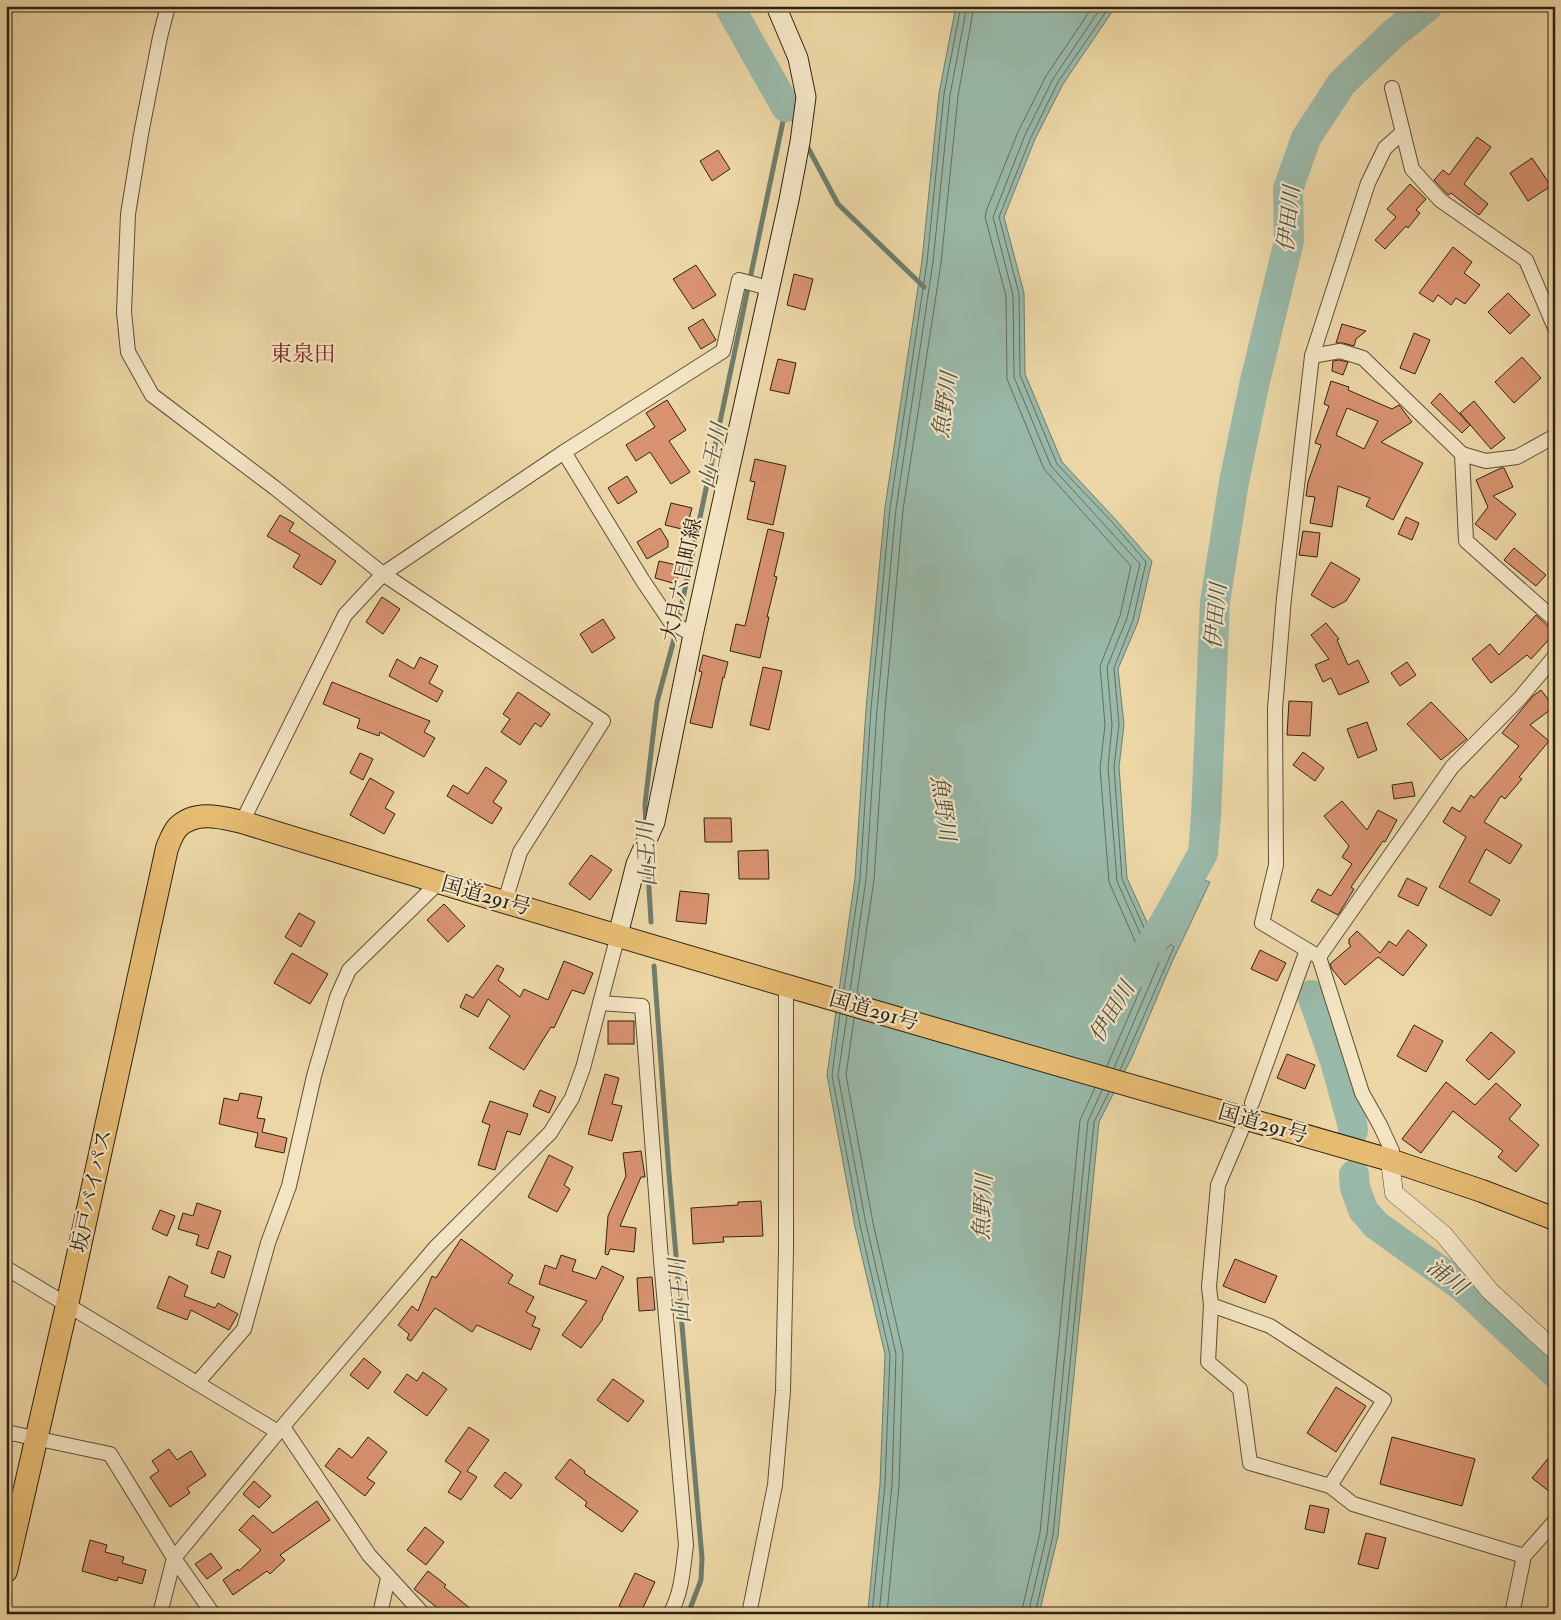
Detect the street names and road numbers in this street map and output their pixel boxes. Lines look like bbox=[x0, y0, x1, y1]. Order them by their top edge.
street label: 大月六日町線 bbox=[656, 516, 708, 644]
street label: 国道291号 bbox=[438, 870, 534, 922]
street label: 国道291号 bbox=[826, 985, 922, 1037]
street label: 国道291号 bbox=[1215, 1098, 1311, 1150]
street label: 坂戸バイパス bbox=[66, 1127, 118, 1255]

